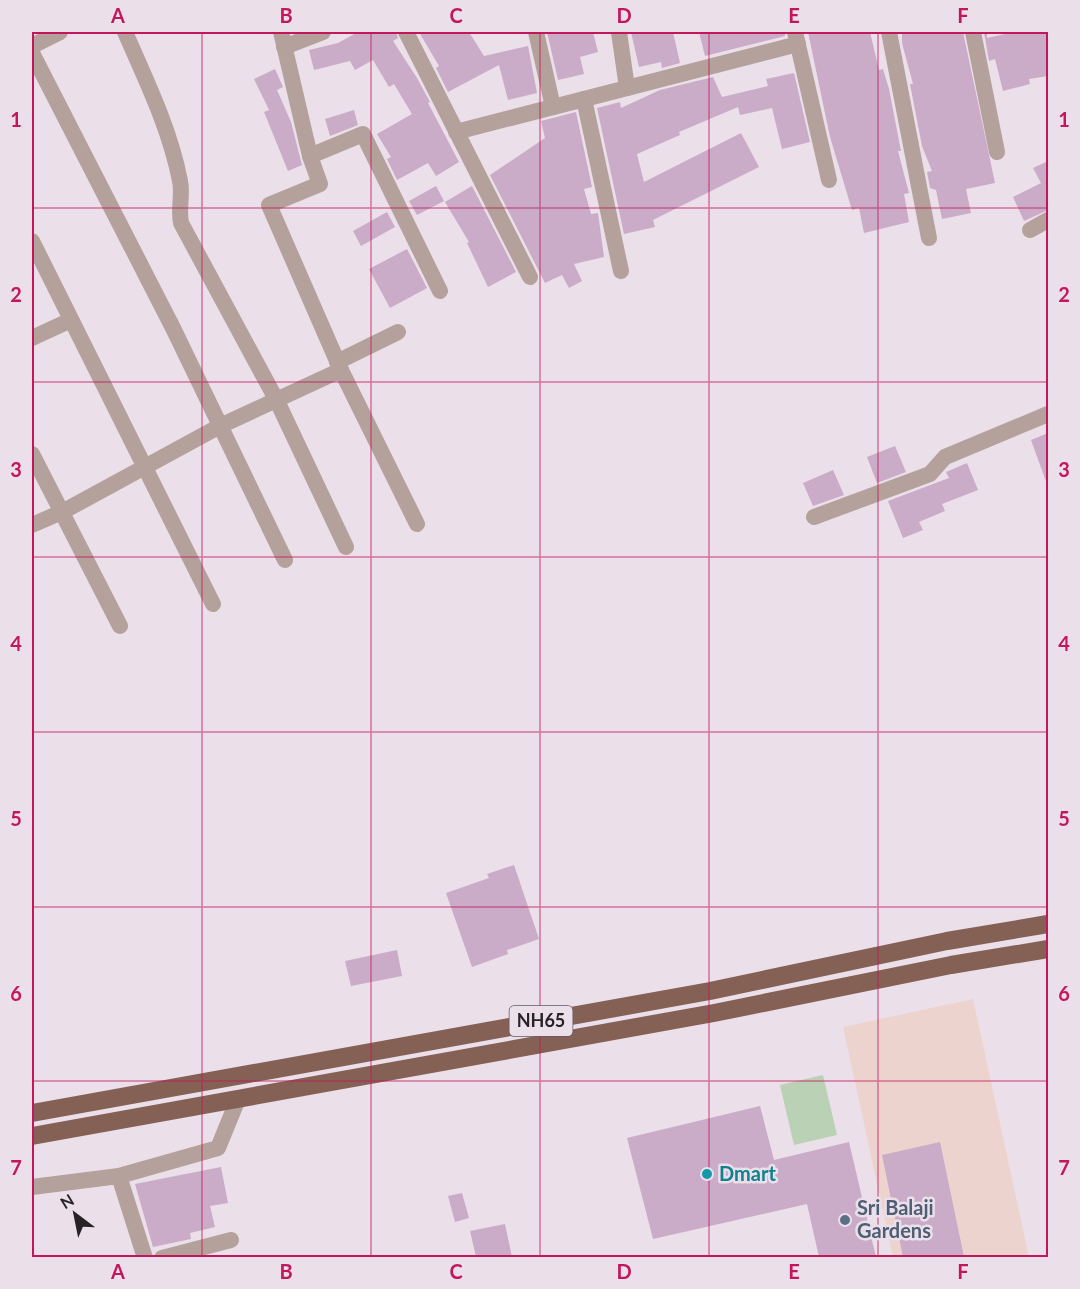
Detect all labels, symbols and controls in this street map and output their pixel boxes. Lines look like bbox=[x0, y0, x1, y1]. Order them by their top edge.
text: A bbox=[110, 3, 125, 27]
text: B bbox=[279, 3, 293, 27]
text: C bbox=[449, 3, 463, 27]
text: D bbox=[616, 3, 632, 27]
text: E bbox=[788, 3, 800, 27]
text: F bbox=[957, 3, 969, 27]
text: 1 bbox=[10, 107, 22, 131]
text: 1 bbox=[1058, 107, 1070, 131]
text: 2 bbox=[10, 282, 22, 306]
text: 2 bbox=[1058, 282, 1070, 306]
text: 3 bbox=[10, 457, 22, 481]
text: 3 bbox=[1058, 457, 1070, 481]
text: 4 bbox=[10, 631, 22, 655]
text: 4 bbox=[1058, 631, 1070, 655]
text: 5 bbox=[10, 806, 22, 830]
text: 5 bbox=[1058, 806, 1070, 830]
text: 6 bbox=[10, 981, 22, 1005]
text: 6 bbox=[1058, 981, 1070, 1005]
road number: NH65 bbox=[510, 1006, 572, 1036]
text: 7 bbox=[10, 1155, 22, 1179]
text: 7 bbox=[1058, 1155, 1070, 1179]
place label: Dmart bbox=[719, 1161, 776, 1185]
marker: Dmart bbox=[700, 1167, 714, 1181]
north arrow bbox=[45, 1184, 105, 1244]
text: N bbox=[57, 1190, 77, 1212]
place label: Sri Balaji Gardens bbox=[857, 1195, 934, 1242]
marker: Sri Balaji Gardens bbox=[838, 1213, 852, 1227]
text: A bbox=[110, 1259, 125, 1283]
text: B bbox=[279, 1259, 293, 1283]
text: C bbox=[449, 1259, 463, 1283]
text: D bbox=[616, 1259, 632, 1283]
text: E bbox=[788, 1259, 800, 1283]
text: F bbox=[957, 1259, 969, 1283]

